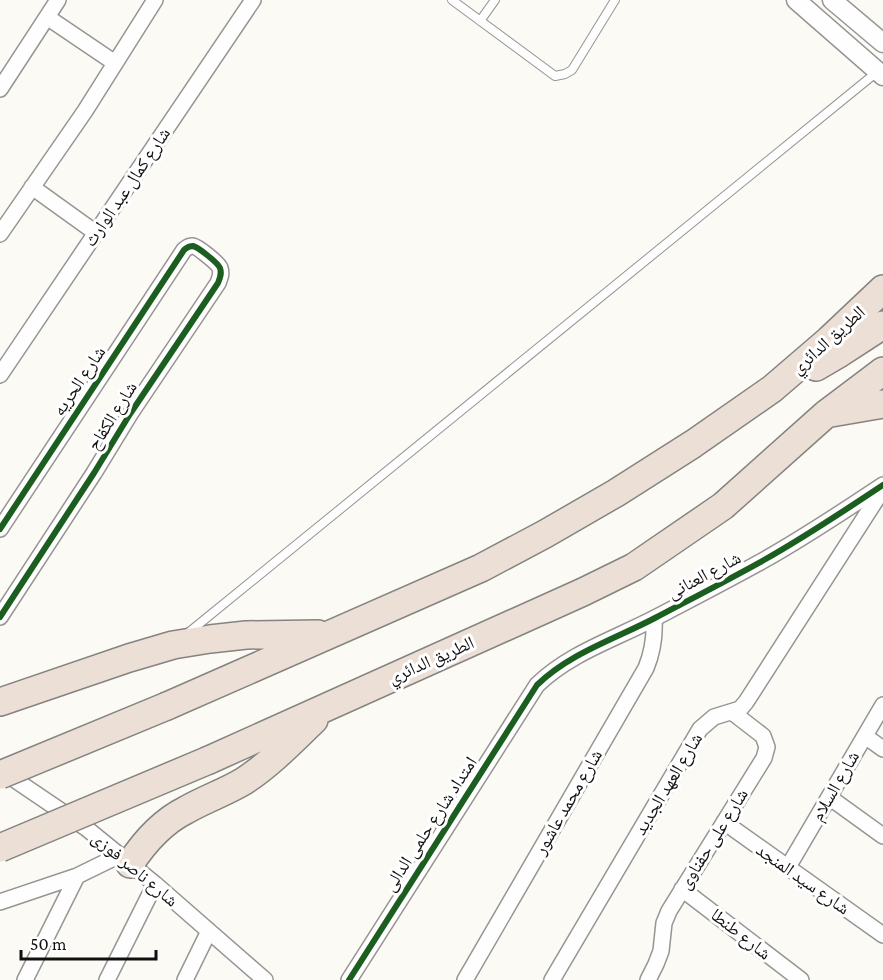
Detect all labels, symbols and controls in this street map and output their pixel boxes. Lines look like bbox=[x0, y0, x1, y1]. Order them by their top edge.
street label: شارع كمال عبد الوارث bbox=[80, 124, 175, 251]
street label: الطريق الدائري bbox=[787, 302, 872, 382]
street label: شارع الحريه bbox=[49, 343, 110, 420]
street label: شارع الكفاح bbox=[83, 378, 143, 455]
street label: شارع العنانى bbox=[664, 547, 745, 604]
street label: الطريق الدائري bbox=[385, 632, 479, 692]
street label: شارع العهد الجديد bbox=[630, 729, 707, 839]
street label: شارع محمد عاشور bbox=[529, 746, 607, 859]
street label: شارع السلام bbox=[807, 747, 865, 826]
street label: امتداد شارع حلمى الدالى bbox=[379, 753, 482, 896]
street label: شارع على حفناوى bbox=[674, 785, 753, 893]
street label: شارع ناصر فوزى bbox=[87, 827, 182, 911]
street label: شارع سيد المنجد bbox=[752, 840, 853, 919]
street label: شارع طنطا bbox=[706, 904, 775, 964]
scale bar bbox=[21, 923, 156, 961]
text: 50 m bbox=[30, 934, 67, 954]

